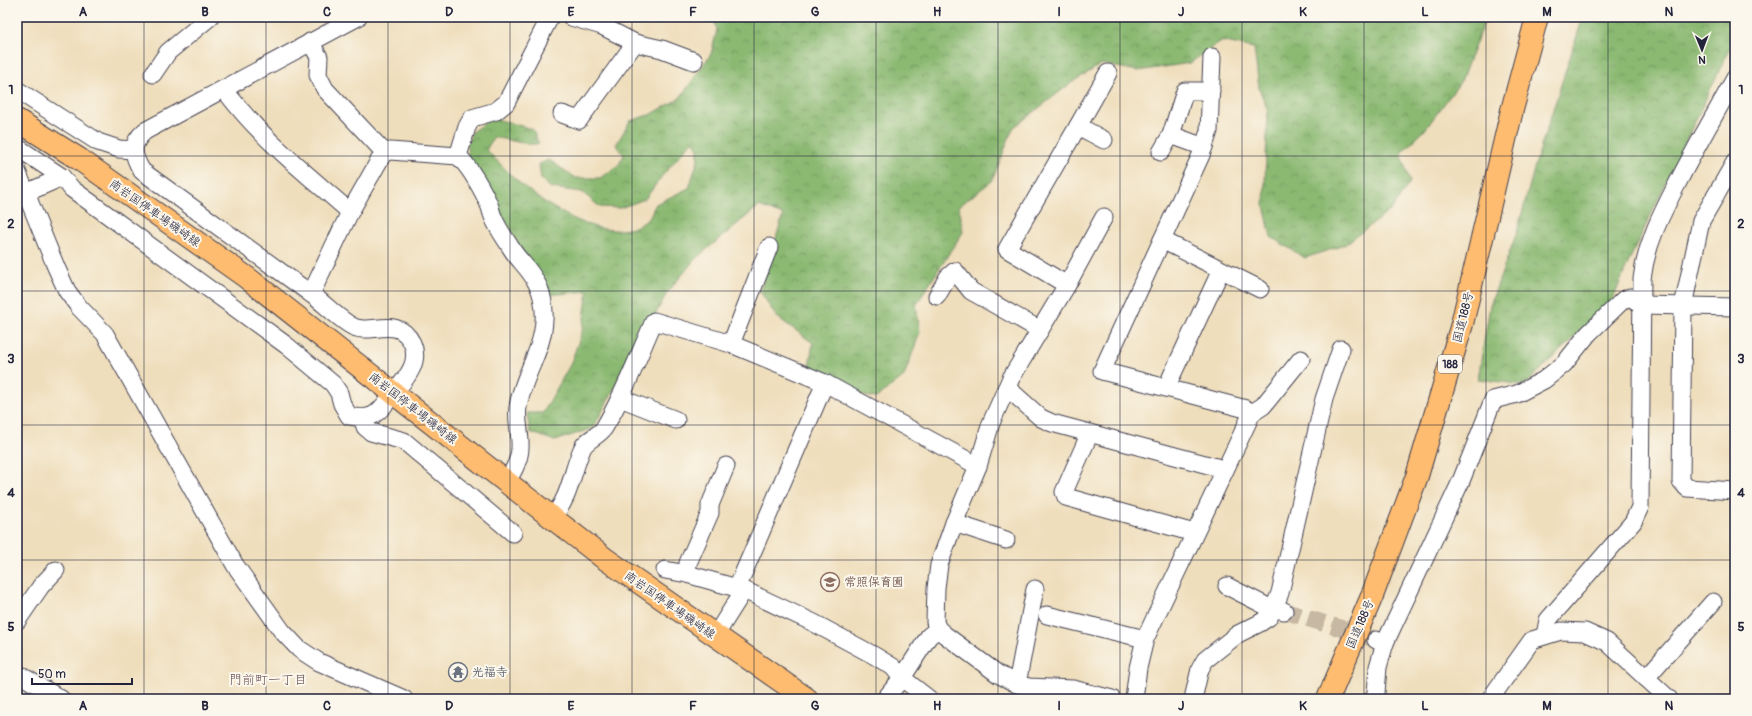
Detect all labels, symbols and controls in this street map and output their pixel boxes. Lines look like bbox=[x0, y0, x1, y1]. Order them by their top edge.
text: A bbox=[79, 4, 88, 20]
text: B bbox=[201, 4, 209, 20]
text: C bbox=[323, 4, 331, 20]
text: D bbox=[445, 4, 453, 20]
text: E bbox=[568, 4, 575, 20]
text: F bbox=[689, 4, 697, 20]
text: G bbox=[811, 4, 820, 20]
text: H bbox=[933, 4, 941, 20]
text: I bbox=[1057, 4, 1061, 20]
text: J bbox=[1178, 4, 1184, 20]
text: K bbox=[1299, 4, 1307, 20]
text: L bbox=[1421, 4, 1429, 20]
text: M bbox=[1542, 4, 1552, 20]
text: N bbox=[1665, 4, 1674, 20]
north arrow bbox=[1682, 30, 1722, 70]
text: N bbox=[1698, 53, 1706, 66]
text: 1 bbox=[8, 82, 14, 98]
text: 1 bbox=[1738, 82, 1744, 98]
street label: 南岩国停車場磯崎線 bbox=[106, 176, 203, 251]
text: 2 bbox=[7, 216, 15, 232]
text: 2 bbox=[1737, 216, 1745, 232]
street label: 国道188号 bbox=[1450, 290, 1477, 345]
text: 3 bbox=[7, 351, 15, 367]
text: 3 bbox=[1737, 351, 1745, 367]
road number: 188 bbox=[1438, 355, 1462, 373]
street label: 南岩国停車場磯崎線 bbox=[366, 369, 460, 448]
text: 4 bbox=[7, 485, 15, 501]
text: 4 bbox=[1737, 485, 1745, 501]
street label: 南岩国停車場磯崎線 bbox=[621, 568, 718, 643]
school or university icon: 常照保育園 bbox=[819, 571, 841, 593]
place label: 常照保育園 bbox=[844, 575, 904, 590]
street label: 国道188号 bbox=[1343, 597, 1378, 651]
text: 5 bbox=[7, 619, 15, 635]
text: 5 bbox=[1737, 619, 1745, 635]
scale bar bbox=[32, 660, 132, 686]
temple icon: 光福寺 bbox=[447, 661, 469, 683]
place label: 光福寺 bbox=[472, 665, 508, 680]
text: 50 m bbox=[38, 667, 66, 682]
district label: 門前町一丁目 bbox=[229, 672, 307, 688]
text: A bbox=[79, 698, 88, 714]
text: B bbox=[201, 698, 209, 714]
text: C bbox=[323, 698, 331, 714]
text: D bbox=[445, 698, 453, 714]
text: E bbox=[568, 698, 575, 714]
text: F bbox=[689, 698, 697, 714]
text: G bbox=[811, 698, 820, 714]
text: H bbox=[933, 698, 941, 714]
text: I bbox=[1057, 698, 1061, 714]
text: J bbox=[1178, 698, 1184, 714]
text: K bbox=[1299, 698, 1307, 714]
text: L bbox=[1421, 698, 1429, 714]
text: M bbox=[1542, 698, 1552, 714]
text: N bbox=[1665, 698, 1674, 714]

